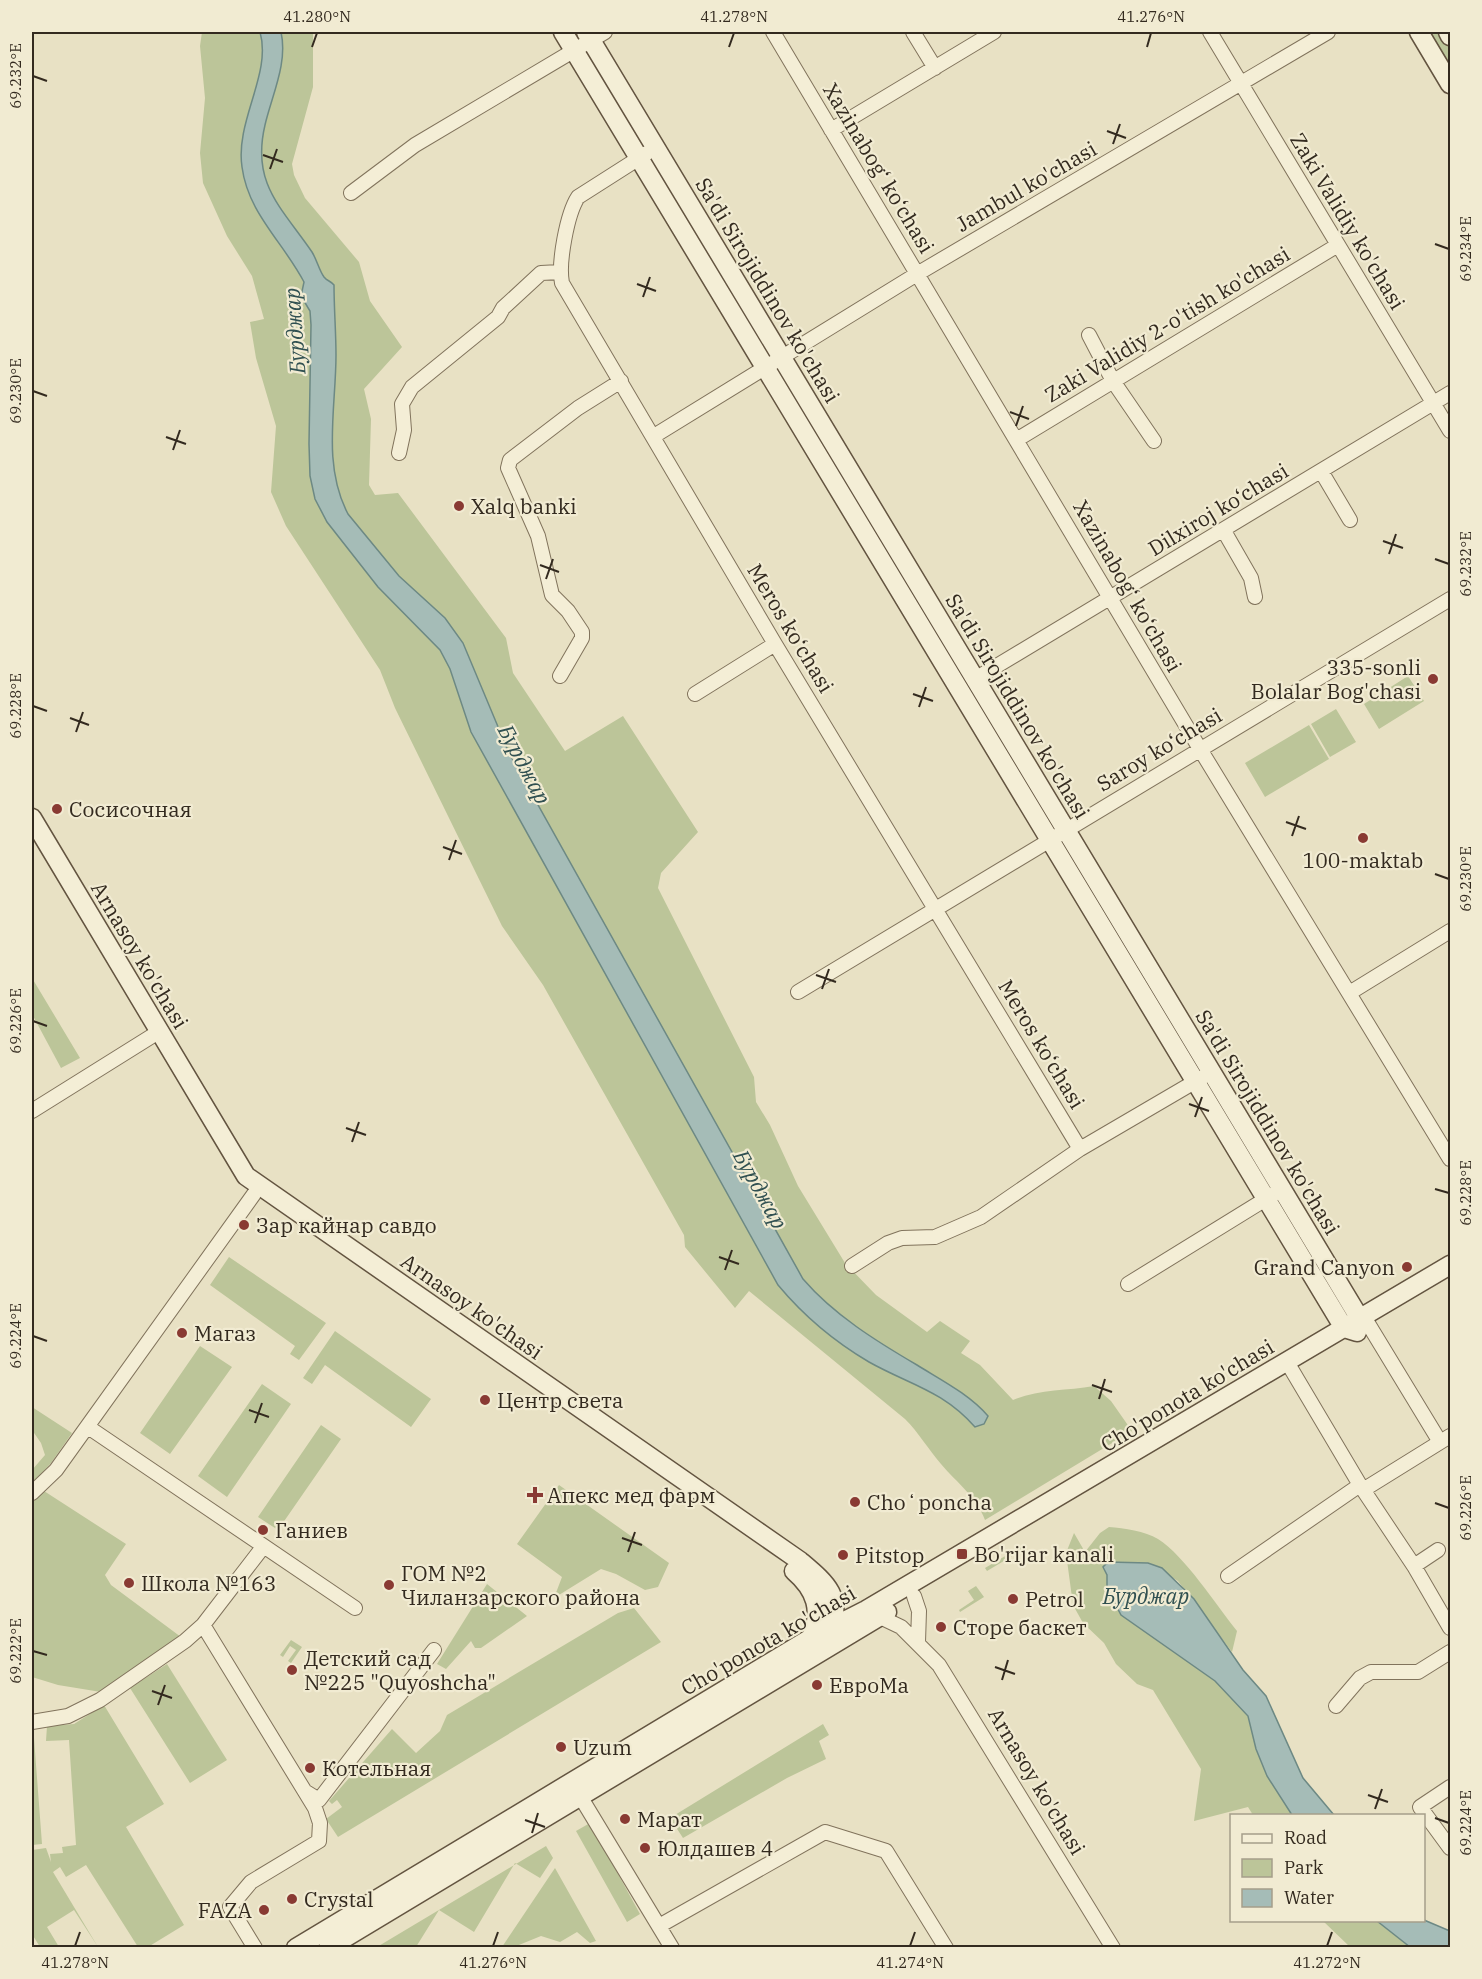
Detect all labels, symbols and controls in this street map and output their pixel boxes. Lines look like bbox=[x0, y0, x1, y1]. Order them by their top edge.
text: 41.280°N bbox=[283, 7, 351, 26]
text: 41.278°N bbox=[700, 7, 768, 26]
text: 41.276°N bbox=[1117, 7, 1185, 26]
text: 69.232°E bbox=[6, 43, 25, 109]
street label: Xazinabog‘ ko‘chasi bbox=[817, 78, 941, 258]
street label: Zaki Validiy ko'chasi bbox=[1284, 128, 1412, 314]
street label: Jambul ko'chasi bbox=[951, 134, 1101, 238]
street label: Sa'di Sirojiddinov ko'chasi bbox=[690, 172, 846, 408]
text: 69.234°E bbox=[1456, 216, 1475, 282]
street label: Zaki Validiy 2-o'tish ko'chasi bbox=[1039, 240, 1295, 408]
water label: Бурджар bbox=[277, 287, 312, 376]
text: 69.230°E bbox=[6, 358, 25, 424]
street label: Dilxiroj ko‘chasi bbox=[1143, 456, 1293, 562]
place label: Xalq banki bbox=[471, 492, 577, 520]
street label: Xazinabog‘ ko‘chasi bbox=[1067, 495, 1189, 677]
marker: Xalq banki bbox=[452, 499, 466, 513]
text: 69.232°E bbox=[1456, 531, 1475, 597]
street label: Meros ko‘chasi bbox=[741, 558, 841, 698]
street label: Sa'di Sirojiddinov ko'chasi bbox=[940, 588, 1096, 824]
place label: 335-sonli Bolalar Bog'chasi bbox=[1251, 653, 1421, 705]
marker: 335-sonli Bolalar Bog'chasi bbox=[1426, 672, 1440, 686]
text: 69.228°E bbox=[6, 673, 25, 739]
street label: Saroy ko‘chasi bbox=[1091, 701, 1227, 797]
water label: Бурджар bbox=[491, 718, 558, 809]
place label: Сосисочная bbox=[69, 795, 192, 823]
marker: Сосисочная bbox=[50, 802, 64, 816]
marker: 100-maktab bbox=[1356, 831, 1370, 845]
place label: 100-maktab bbox=[1303, 846, 1423, 874]
text: 69.230°E bbox=[1456, 846, 1475, 912]
street label: Arnasoy ko'chasi bbox=[85, 876, 195, 1034]
street label: Meros ko‘chasi bbox=[992, 974, 1092, 1114]
text: 69.226°E bbox=[6, 988, 25, 1054]
street label: Sa'di Sirojiddinov ko'chasi bbox=[1190, 1004, 1346, 1240]
water label: Бурджар bbox=[727, 1143, 795, 1234]
text: 69.228°E bbox=[1456, 1160, 1475, 1226]
place label: Зар кайнар савдо bbox=[256, 1211, 437, 1239]
marker: Зар кайнар савдо bbox=[237, 1218, 251, 1232]
street label: Arnasoy ko'chasi bbox=[396, 1247, 548, 1365]
place label: Grand Canyon bbox=[1254, 1253, 1395, 1281]
marker: Grand Canyon bbox=[1400, 1260, 1414, 1274]
text: 69.224°E bbox=[6, 1303, 25, 1369]
place label: Магаз bbox=[194, 1319, 256, 1347]
marker: Магаз bbox=[175, 1326, 189, 1340]
street label: Cho'ponota ko'chasi bbox=[1095, 1332, 1279, 1458]
place label: Центр света bbox=[497, 1386, 623, 1414]
marker: Центр света bbox=[478, 1393, 492, 1407]
text: 69.226°E bbox=[1456, 1475, 1475, 1541]
place label: Апекс мед фарм bbox=[547, 1481, 715, 1509]
marker: Апекс мед фарм bbox=[528, 1488, 542, 1502]
place label: Choʻponcha bbox=[867, 1488, 992, 1516]
marker: Choʻponcha bbox=[848, 1495, 862, 1509]
place label: Ганиев bbox=[275, 1516, 348, 1544]
marker: Ганиев bbox=[256, 1523, 270, 1537]
place label: Bo'rijar kanali bbox=[974, 1540, 1114, 1568]
place label: Pitstop bbox=[855, 1541, 924, 1569]
marker: Bo'rijar kanali bbox=[955, 1547, 969, 1561]
marker: Pitstop bbox=[836, 1548, 850, 1562]
place label: ГОМ №2 Чиланзарского района bbox=[401, 1559, 640, 1611]
place label: Школа №163 bbox=[141, 1569, 276, 1597]
marker: Школа №163 bbox=[122, 1576, 136, 1590]
marker: ГОМ №2 Чиланзарского района bbox=[382, 1578, 396, 1592]
street label: Cho'ponota ko'chasi bbox=[676, 1579, 860, 1701]
water label: Бурджар bbox=[1102, 1581, 1189, 1610]
place label: Petrol bbox=[1025, 1585, 1084, 1613]
marker: Petrol bbox=[1006, 1592, 1020, 1606]
place label: Сторе баскет bbox=[953, 1613, 1087, 1641]
text: 69.222°E bbox=[6, 1618, 25, 1684]
marker: Сторе баскет bbox=[934, 1620, 948, 1634]
place label: Детский сад №225 "Quyoshcha" bbox=[304, 1644, 496, 1696]
marker: Детский сад №225 "Quyoshcha" bbox=[285, 1663, 299, 1677]
place label: ЕвроМа bbox=[829, 1671, 909, 1699]
marker: ЕвроМа bbox=[810, 1678, 824, 1692]
street label: Arnasoy ko'chasi bbox=[982, 1702, 1092, 1860]
place label: Uzum bbox=[573, 1733, 632, 1761]
marker: Uzum bbox=[554, 1740, 568, 1754]
place label: Котельная bbox=[322, 1754, 431, 1782]
marker: Котельная bbox=[303, 1761, 317, 1775]
text: 69.224°E bbox=[1456, 1790, 1475, 1856]
place label: Марат bbox=[637, 1805, 702, 1833]
marker: Марат bbox=[618, 1812, 632, 1826]
legend bbox=[1230, 1814, 1425, 1922]
text: Road bbox=[1284, 1826, 1327, 1849]
place label: Юлдашев 4 bbox=[657, 1834, 773, 1862]
marker: Юлдашев 4 bbox=[638, 1841, 652, 1855]
text: Park bbox=[1284, 1856, 1324, 1879]
place label: Crystal bbox=[304, 1885, 374, 1913]
text: Water bbox=[1284, 1886, 1334, 1909]
marker: Crystal bbox=[285, 1892, 299, 1906]
place label: FAZA bbox=[198, 1896, 253, 1924]
marker: FAZA bbox=[257, 1903, 271, 1917]
text: 41.278°N bbox=[41, 1953, 109, 1972]
text: 41.276°N bbox=[459, 1953, 527, 1972]
text: 41.274°N bbox=[876, 1953, 944, 1972]
text: 41.272°N bbox=[1293, 1953, 1361, 1972]

